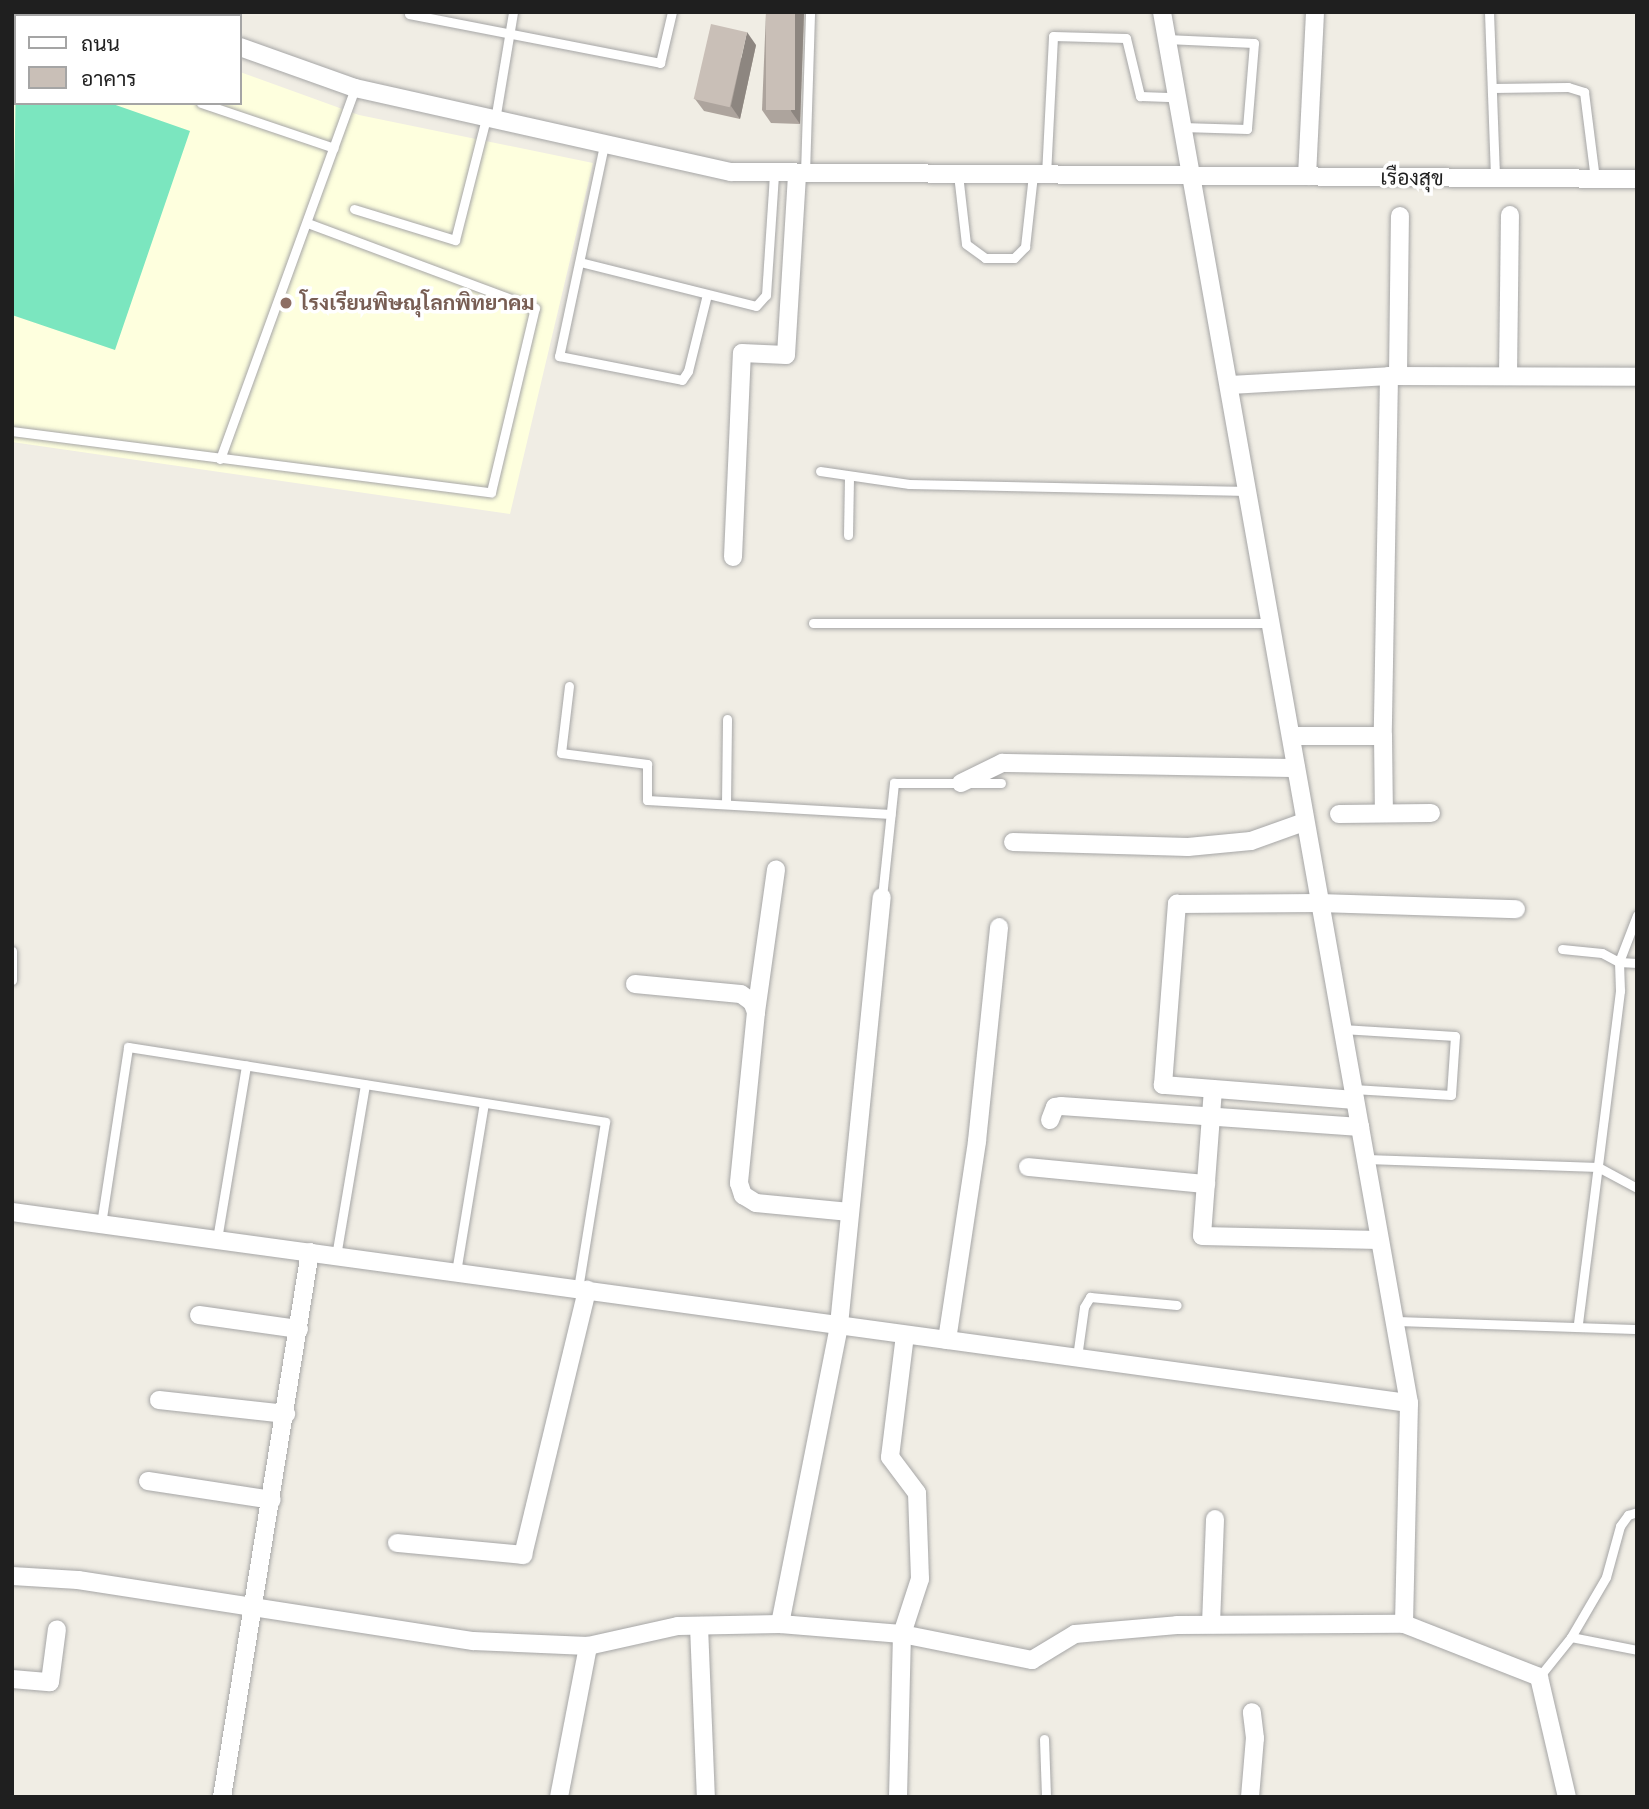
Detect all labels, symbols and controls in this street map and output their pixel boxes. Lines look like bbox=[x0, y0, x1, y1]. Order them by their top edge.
legend bbox=[14, 14, 242, 105]
text: ถนน bbox=[81, 31, 120, 56]
text: อาคาร bbox=[81, 66, 137, 91]
street label: เรืองสุข bbox=[1380, 165, 1444, 191]
place label: โรงเรียนพิษณุโลกพิทยาคม bbox=[300, 290, 534, 316]
marker: โรงเรียนพิษณุโลกพิทยาคม bbox=[278, 295, 294, 311]

